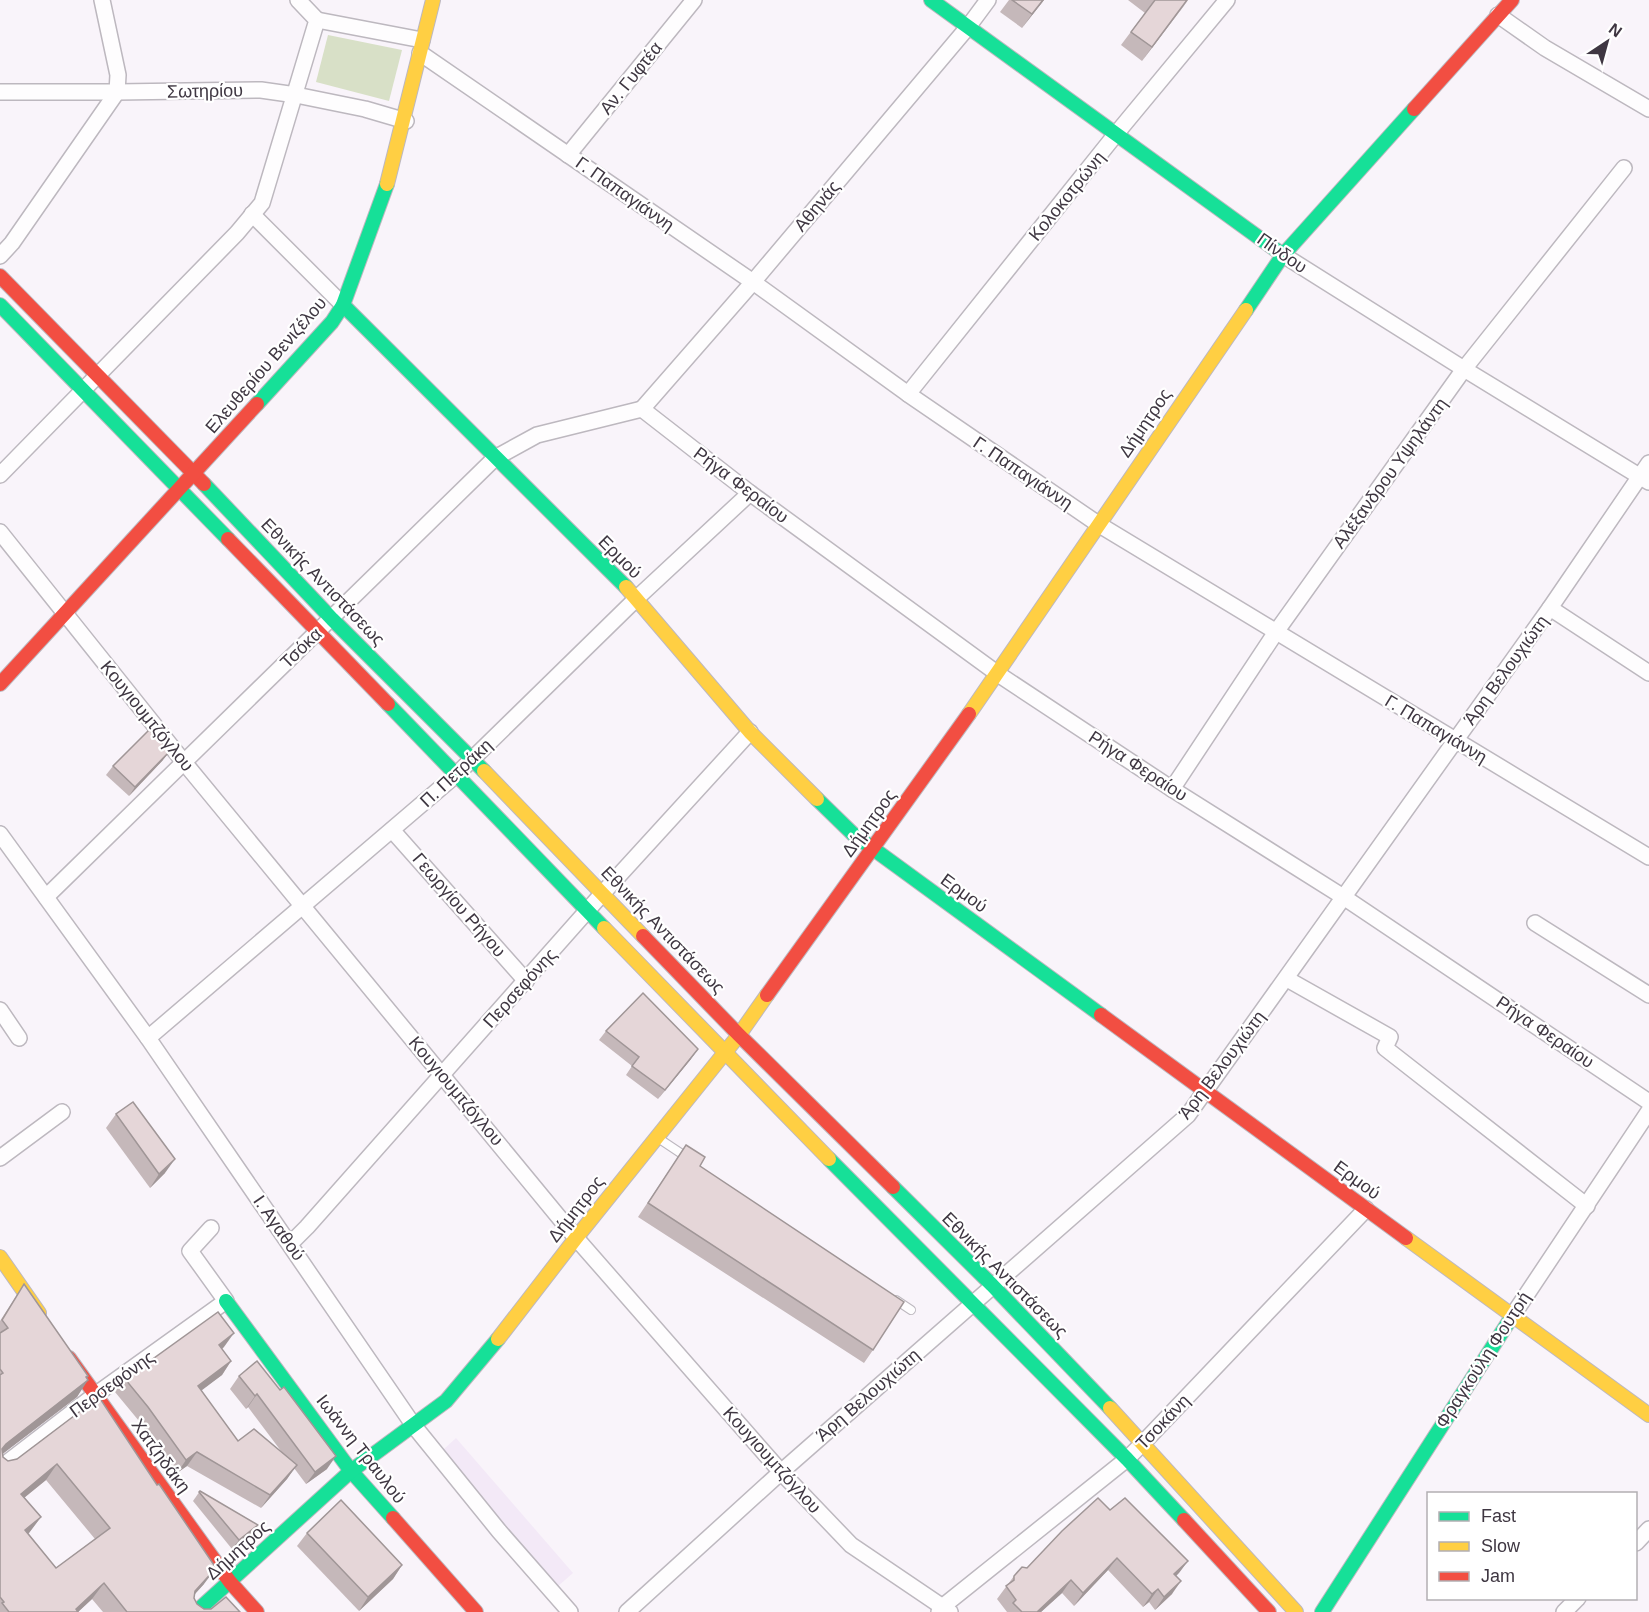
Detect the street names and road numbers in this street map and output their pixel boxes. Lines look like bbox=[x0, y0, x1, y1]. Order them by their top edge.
street label: Αν. Γυφτέα bbox=[596, 38, 666, 118]
street label: Σωτηρίου bbox=[167, 80, 243, 102]
street label: Κολοκοτρώνη bbox=[1025, 147, 1109, 245]
street label: Γ. Παπαγιάννη bbox=[572, 153, 678, 235]
street label: Αθηνάς bbox=[790, 176, 844, 235]
street label: Πίνδου bbox=[1253, 229, 1311, 277]
street label: Ελευθερίου Βενιζέλου bbox=[202, 293, 330, 437]
street label: Δήμητρος bbox=[1115, 385, 1175, 461]
street label: Αλέξανδρου Υψηλάντη bbox=[1329, 394, 1451, 552]
street label: Γ. Παπαγιάννη bbox=[970, 432, 1076, 514]
street label: Ρήγα Φεραίου bbox=[690, 443, 792, 527]
street label: Εθνικής Αντιστάσεως bbox=[257, 514, 389, 650]
street label: Ερμού bbox=[594, 531, 646, 583]
street label: Άρη Βελουχιώτη bbox=[1460, 611, 1552, 729]
street label: Τσόκα bbox=[276, 624, 326, 672]
street label: Κουγιουμτζόγλου bbox=[96, 657, 198, 775]
street label: Γ. Παπαγιάννη bbox=[1381, 691, 1491, 767]
street label: Ρήγα Φεραίου bbox=[1085, 727, 1191, 805]
street label: Π. Πετράκη bbox=[416, 735, 496, 811]
street label: Δήμητρος bbox=[838, 785, 900, 861]
street label: Γεωργίου Ρήγου bbox=[408, 849, 510, 961]
street label: Εθνικής Αντιστάσεως bbox=[597, 862, 729, 998]
street label: Ερμού bbox=[937, 869, 991, 917]
street label: Περσεφόνης bbox=[479, 944, 561, 1032]
street label: Ρήγα Φεραίου bbox=[1492, 992, 1598, 1072]
street label: Άρη Βελουχιώτη bbox=[1175, 1007, 1269, 1123]
street label: Κουγιουμτζόγλου bbox=[405, 1032, 507, 1150]
street label: Ερμού bbox=[1330, 1156, 1384, 1204]
street label: Δήμητρος bbox=[544, 1172, 608, 1246]
street label: Ι. Αγαθού bbox=[249, 1192, 309, 1264]
street label: Εθνικής Αντιστάσεως bbox=[938, 1208, 1072, 1342]
street label: Φραγκούλη Φουτρή bbox=[1432, 1288, 1534, 1432]
street label: Άρη Βελουχιώτη bbox=[812, 1345, 924, 1445]
street label: Περσεφόνης bbox=[66, 1346, 158, 1421]
street label: Τσοκάνη bbox=[1132, 1390, 1194, 1454]
street label: Ιωάννη Τραυλού bbox=[312, 1391, 410, 1507]
street label: Κουγιουμτζόγλου bbox=[719, 1403, 825, 1517]
street label: Χατζηδάκη bbox=[128, 1415, 194, 1497]
street label: Δήμητρος bbox=[202, 1516, 274, 1584]

